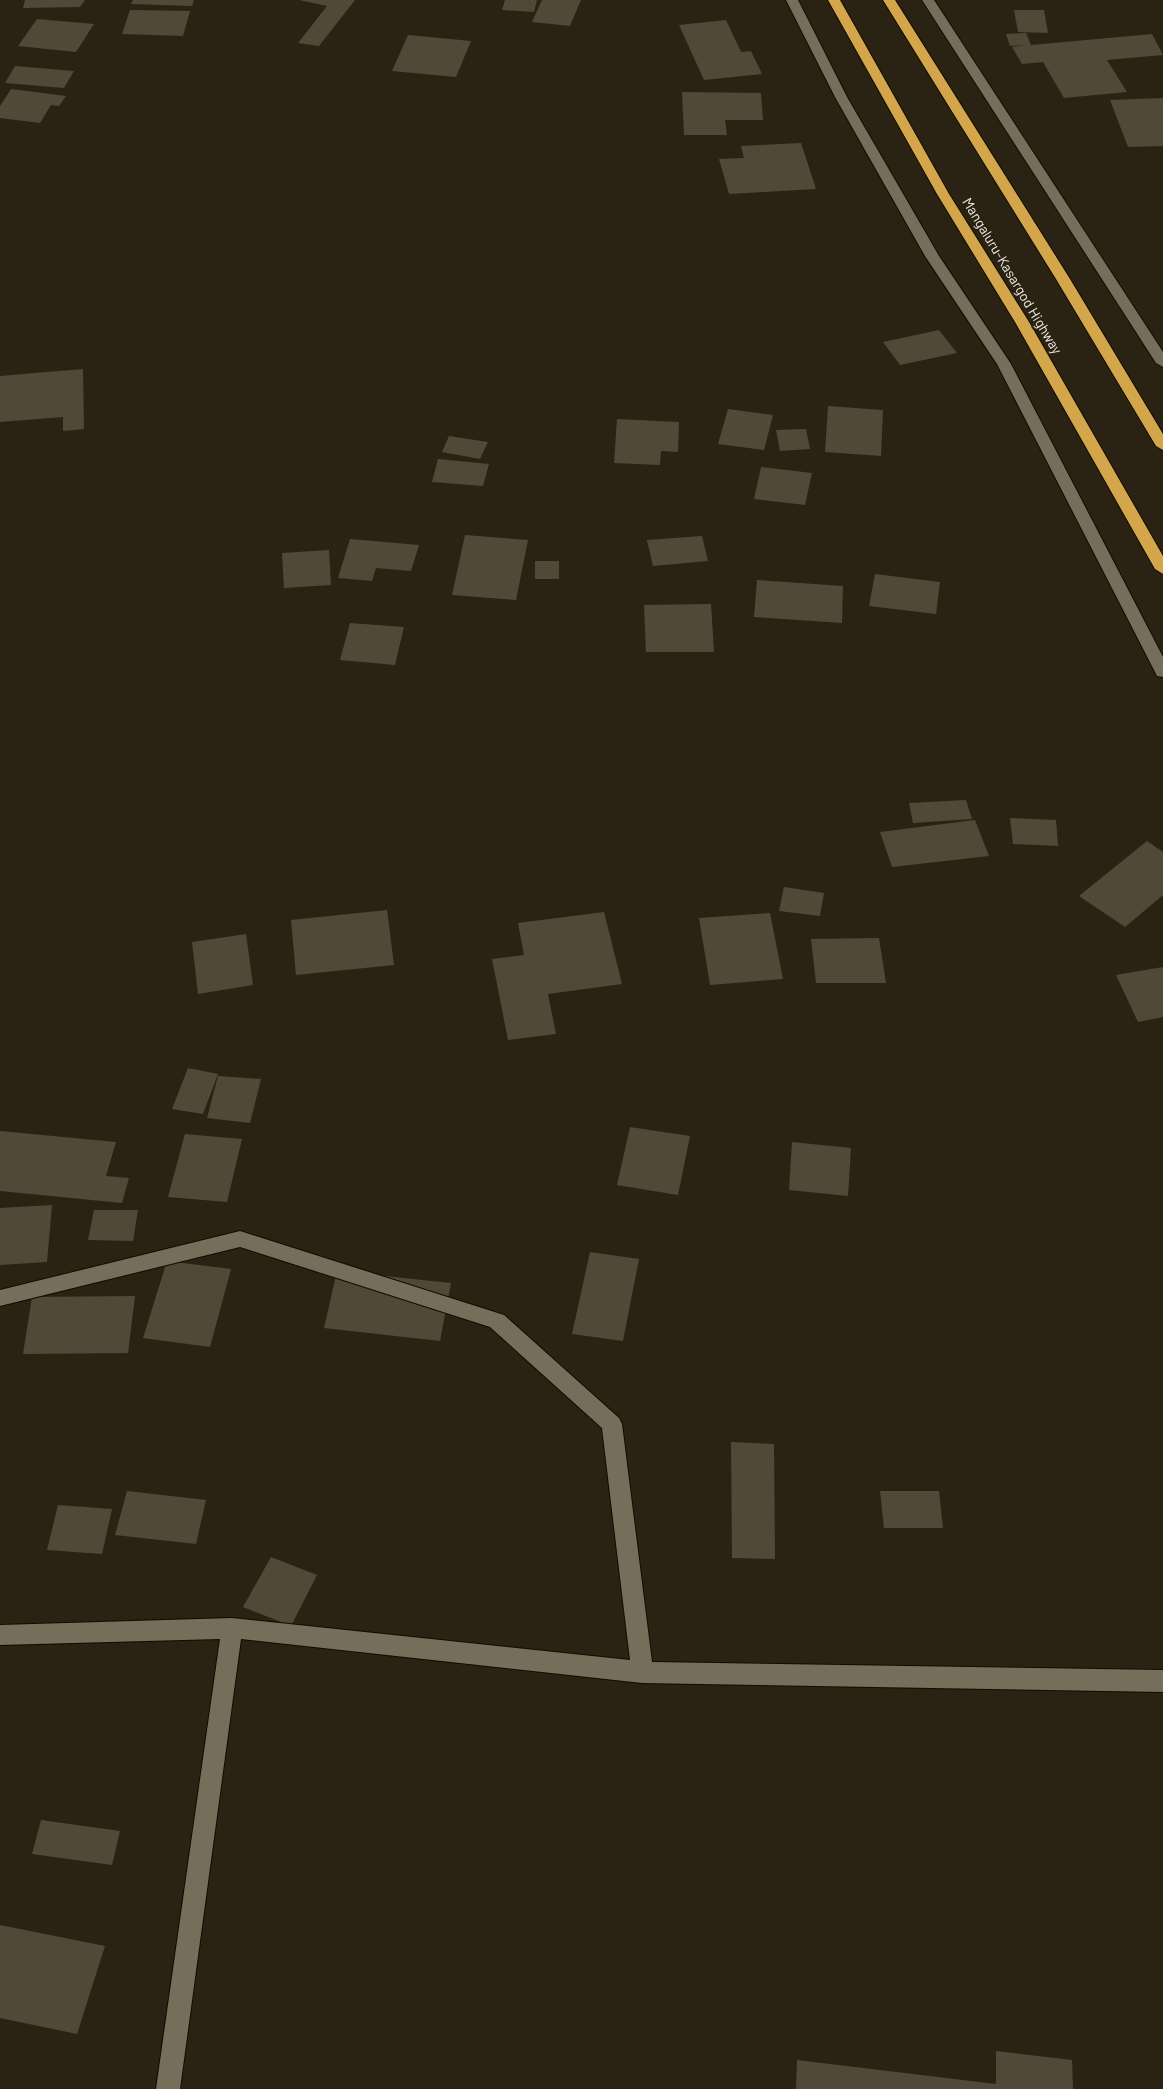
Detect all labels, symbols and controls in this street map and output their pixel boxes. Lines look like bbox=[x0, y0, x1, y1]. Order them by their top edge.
street label: Mangaluru-Kasargod Highway bbox=[959, 195, 1065, 357]

